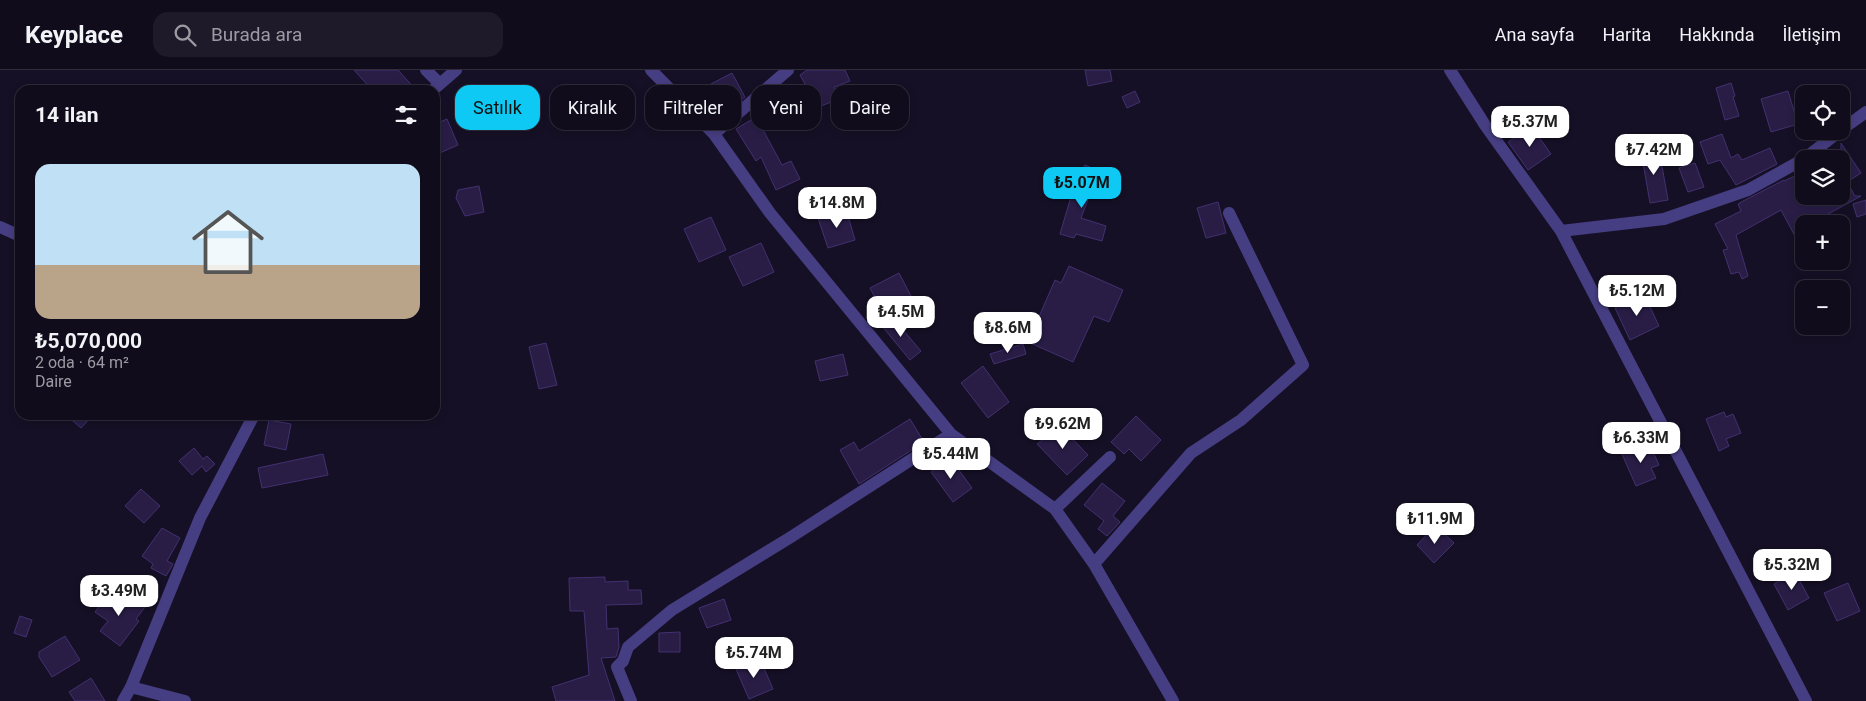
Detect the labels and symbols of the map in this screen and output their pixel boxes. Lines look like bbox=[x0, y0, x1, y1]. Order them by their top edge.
pin: ₺5.37M bbox=[1489, 106, 1571, 148]
pin: ₺7.42M bbox=[1613, 134, 1695, 176]
pin: ₺5.07M bbox=[1041, 166, 1123, 209]
pin: ₺14.8M bbox=[796, 186, 878, 229]
pin: ₺5.12M bbox=[1596, 274, 1678, 317]
pin: ₺4.5M bbox=[866, 296, 936, 338]
pin: ₺8.6M bbox=[973, 312, 1043, 354]
pin: ₺9.62M bbox=[1022, 408, 1104, 450]
pin: ₺6.33M bbox=[1600, 422, 1682, 464]
pin: ₺5.44M bbox=[910, 438, 992, 480]
pin: ₺11.9M bbox=[1394, 502, 1476, 545]
pin: ₺5.32M bbox=[1751, 548, 1833, 591]
pin: ₺3.49M bbox=[78, 574, 160, 617]
pin: ₺5.74M bbox=[713, 636, 795, 679]

